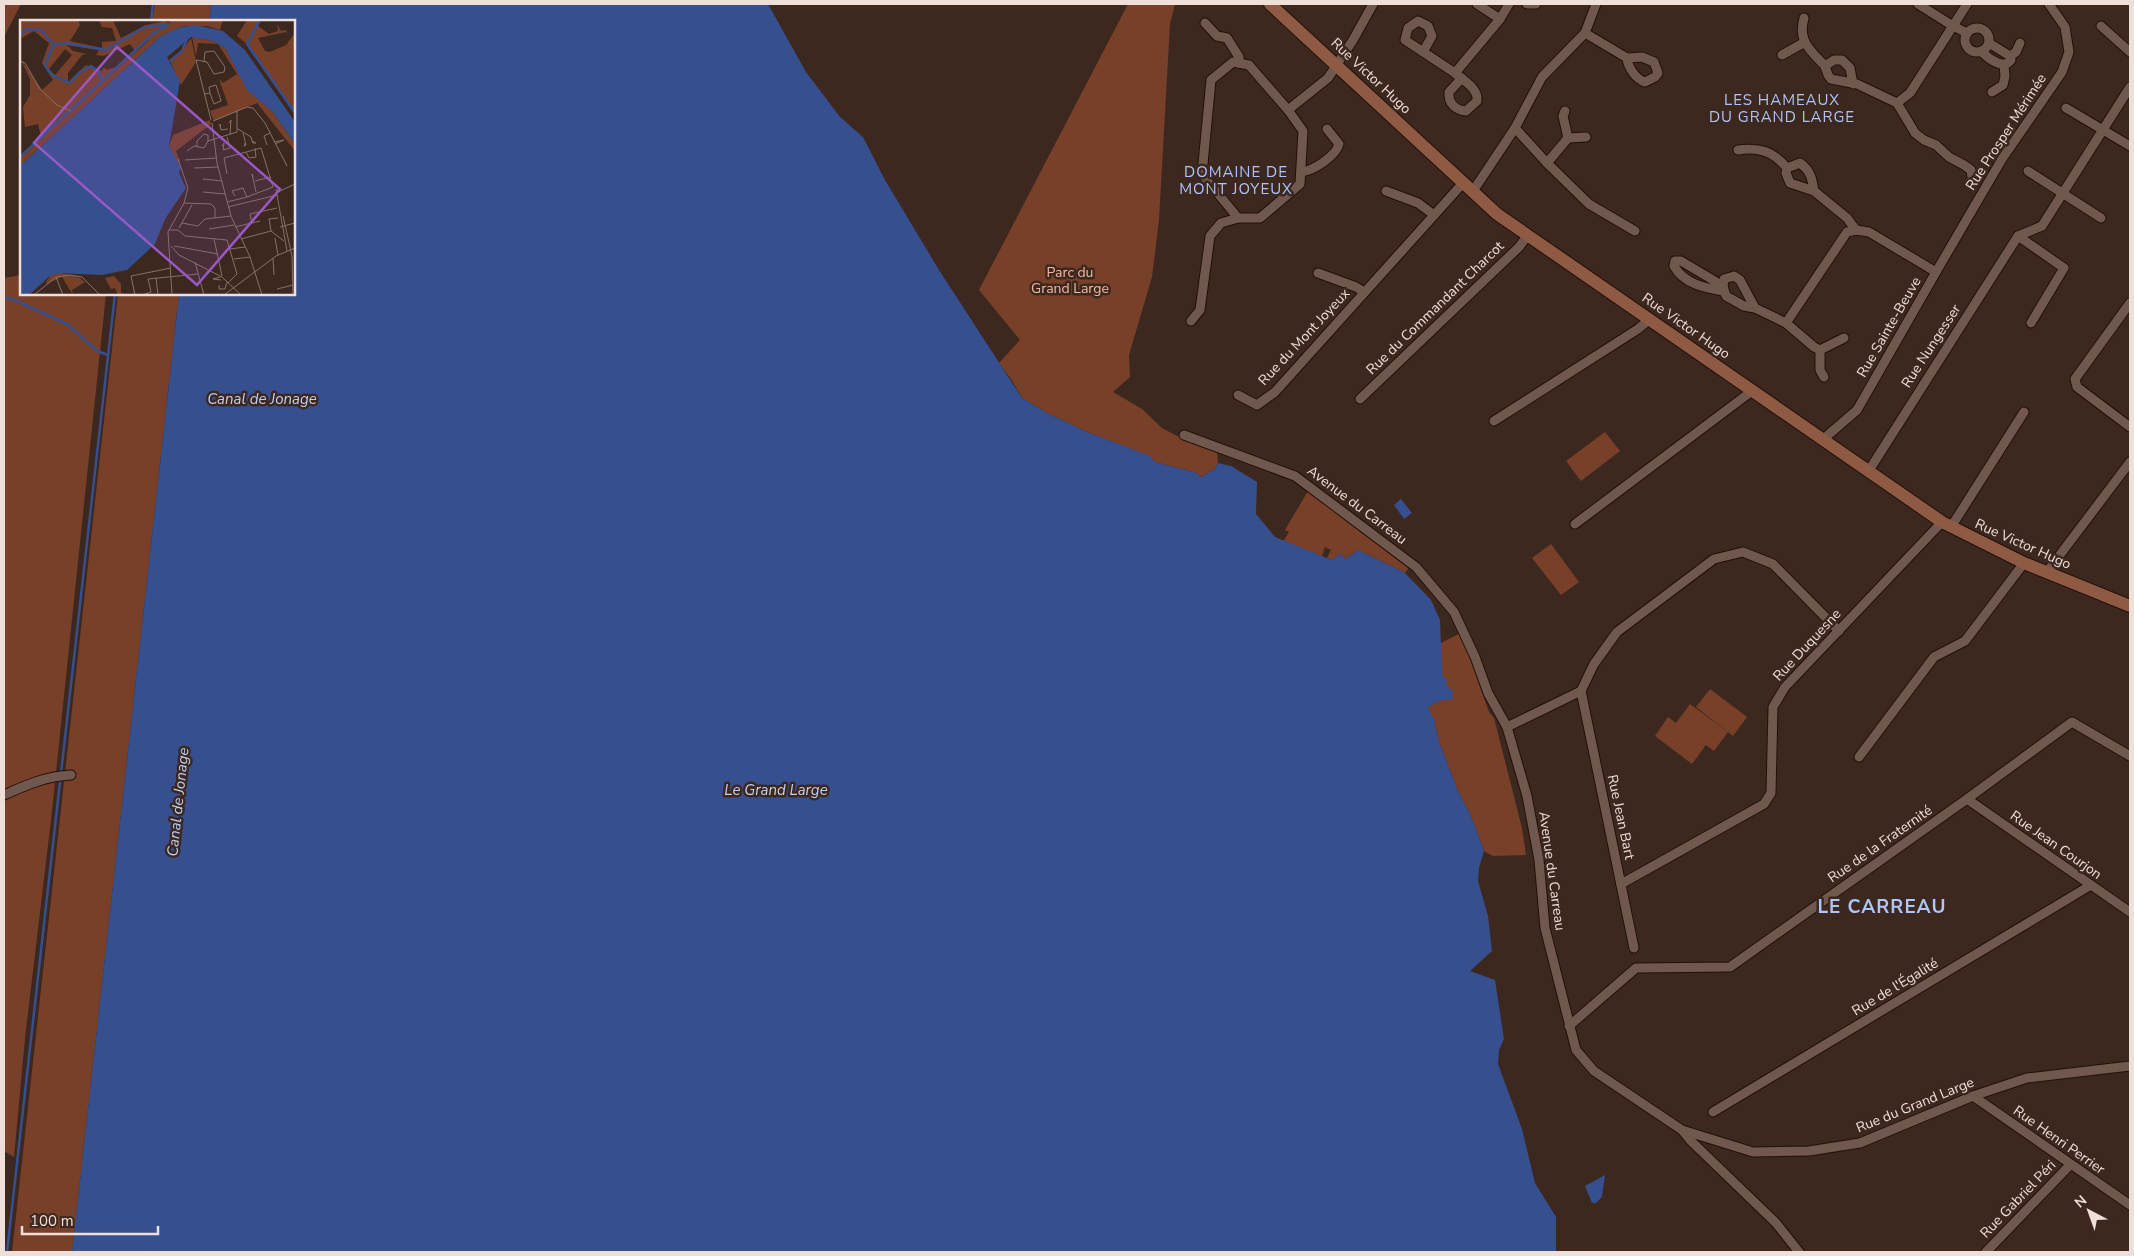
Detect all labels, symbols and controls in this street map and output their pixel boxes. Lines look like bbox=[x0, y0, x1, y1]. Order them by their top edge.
inset map bbox=[20, 20, 295, 295]
street label: Rue Victor Hugo bbox=[1327, 34, 1415, 118]
street label: Rue Prosper Mérimée bbox=[1961, 70, 2051, 194]
district label: LES HAMEAUX DU GRAND LARGE bbox=[1709, 90, 1855, 127]
district label: DOMAINE DE MONT JOYEUX bbox=[1179, 162, 1293, 199]
street label: Rue du Commandant Charcot bbox=[1362, 237, 1508, 379]
park label: Parc du Grand Large bbox=[1031, 263, 1109, 298]
street label: Rue Sainte-Beuve bbox=[1852, 273, 1926, 381]
street label: Rue du Mont Joyeux bbox=[1254, 284, 1354, 390]
street label: Rue Victor Hugo bbox=[1638, 289, 1734, 364]
street label: Rue Nungesser bbox=[1897, 301, 1965, 391]
water label: Canal de Jonage bbox=[207, 389, 317, 409]
street label: Avenue du Carreau bbox=[1303, 461, 1411, 549]
street label: Rue Victor Hugo bbox=[1972, 514, 2074, 574]
street label: Rue Duquesne bbox=[1769, 605, 1845, 685]
water label: Canal de Jonage bbox=[162, 746, 194, 858]
street label: Rue Jean Bart bbox=[1603, 773, 1639, 861]
water label: Le Grand Large bbox=[724, 780, 828, 800]
street label: Rue de la Fraternité bbox=[1824, 801, 1936, 887]
street label: Rue Jean Courjon bbox=[2006, 806, 2106, 884]
street label: Avenue du Carreau bbox=[1534, 810, 1570, 932]
district label: LE CARREAU bbox=[1817, 894, 1947, 920]
street label: Rue de l'Égalité bbox=[1848, 954, 1942, 1020]
street label: Rue du Grand Large bbox=[1853, 1073, 1977, 1137]
street label: Rue Henri Perrier bbox=[2009, 1101, 2109, 1179]
street label: Rue Gabriel Péri bbox=[1976, 1156, 2060, 1242]
north arrow bbox=[2064, 1186, 2114, 1236]
text: N bbox=[2071, 1191, 2091, 1212]
scale bar bbox=[22, 1204, 159, 1236]
text: 100 m bbox=[30, 1211, 74, 1231]

